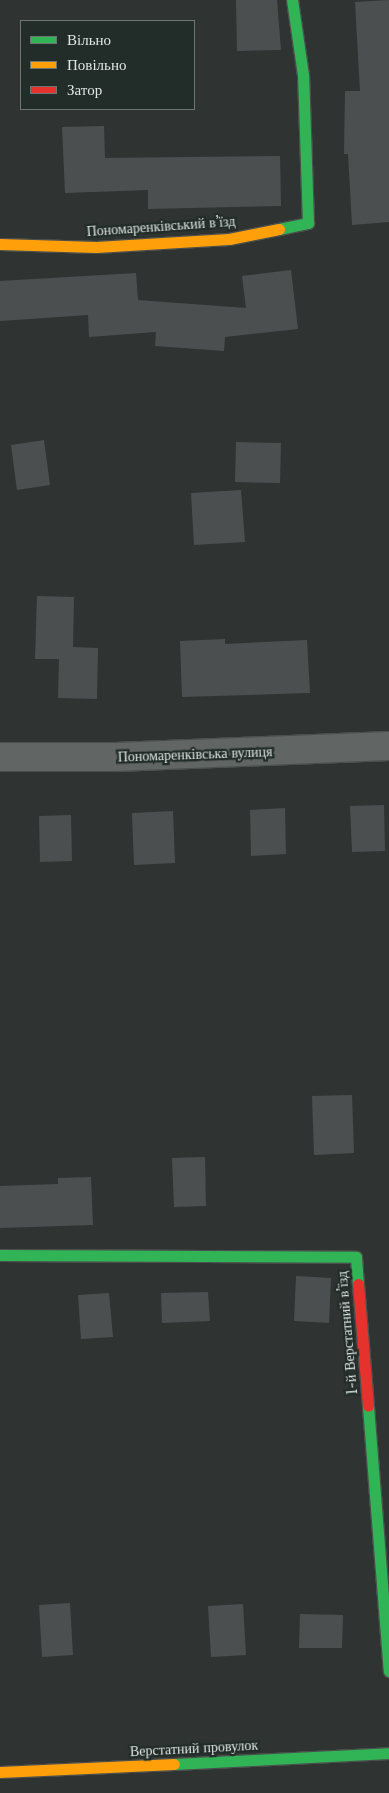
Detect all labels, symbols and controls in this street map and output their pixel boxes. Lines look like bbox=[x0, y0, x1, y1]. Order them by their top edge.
legend bbox=[20, 20, 195, 110]
text: Вільно bbox=[67, 30, 111, 49]
text: Повільно bbox=[67, 55, 126, 74]
text: Затор bbox=[67, 80, 102, 99]
street label: Пономаренківський в’їзд bbox=[86, 212, 236, 240]
street label: Пономаренківська вулиця bbox=[117, 743, 273, 765]
street label: 1-й Верстатний в’їзд bbox=[333, 1270, 361, 1396]
street label: Верстатний провулок bbox=[129, 1736, 259, 1760]

